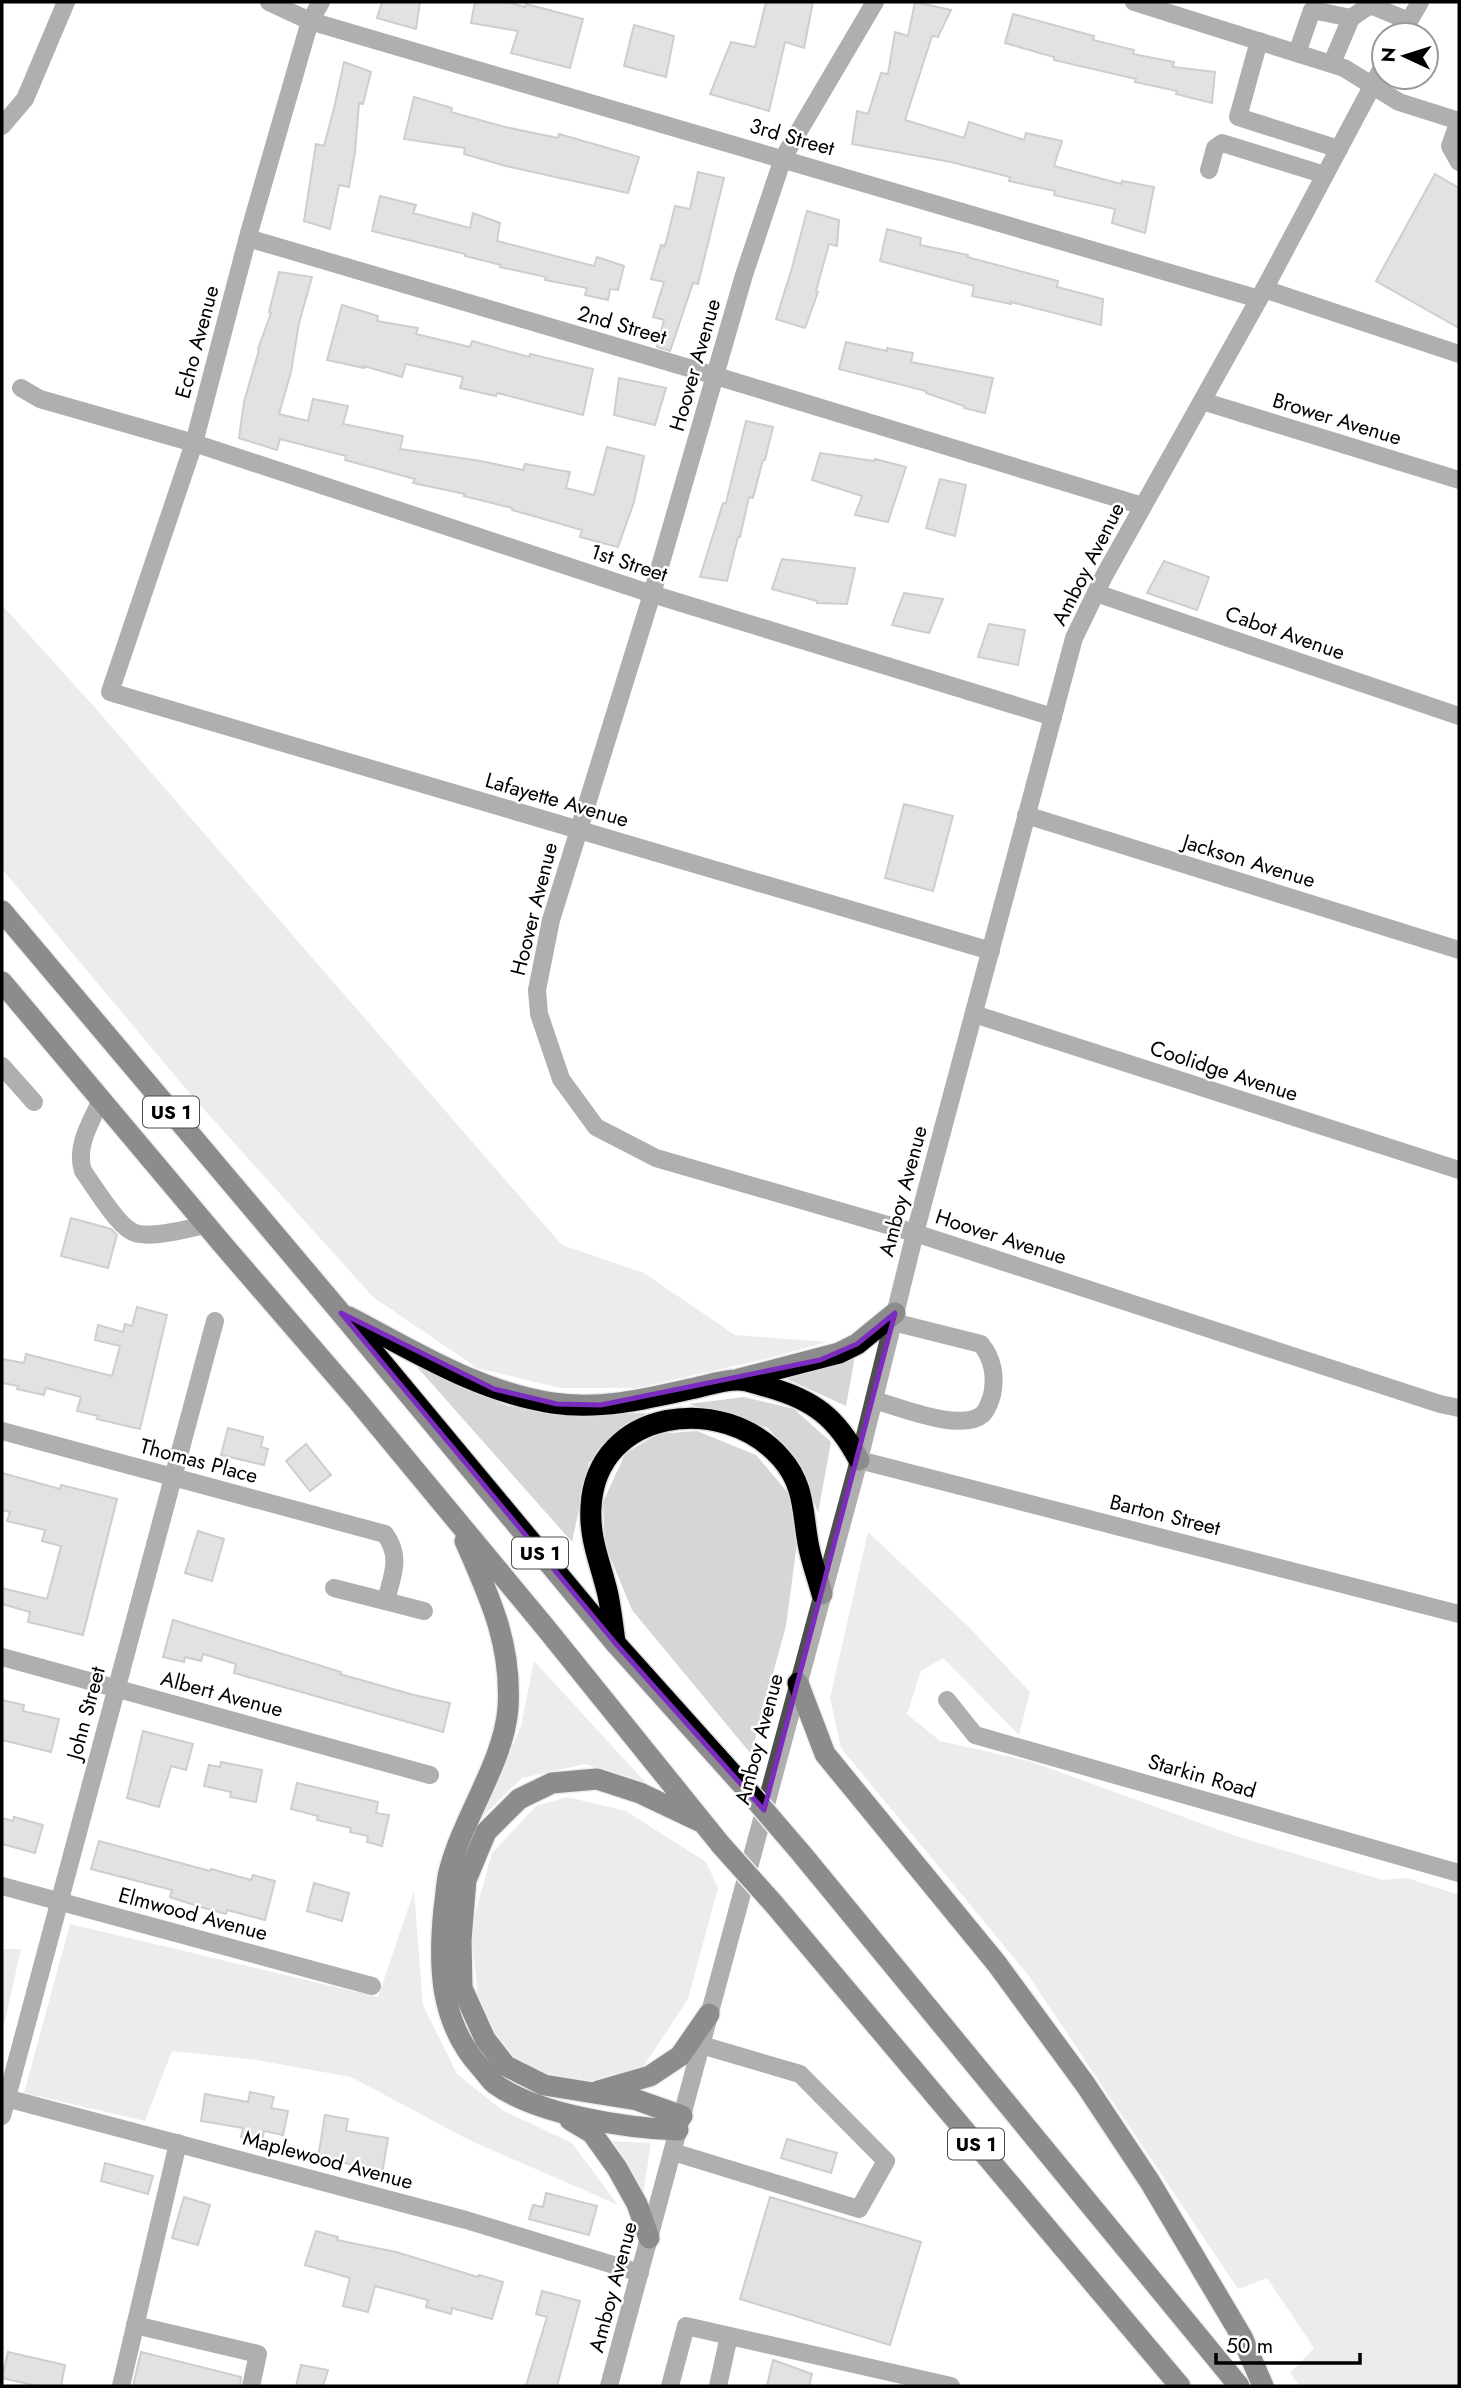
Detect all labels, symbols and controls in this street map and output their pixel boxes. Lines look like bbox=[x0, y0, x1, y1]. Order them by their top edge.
north arrow bbox=[1370, 21, 1440, 91]
text: N bbox=[1375, 46, 1403, 63]
street label: 3rd Street bbox=[746, 111, 838, 163]
street label: Echo Avenue bbox=[168, 282, 227, 402]
street label: Hoover Avenue bbox=[662, 295, 728, 435]
street label: 2nd Street bbox=[574, 298, 670, 352]
street label: Brower Avenue bbox=[1269, 385, 1405, 453]
street label: Amboy Avenue bbox=[1044, 497, 1132, 631]
street label: 1st Street bbox=[587, 536, 671, 590]
street label: Cabot Avenue bbox=[1221, 599, 1349, 668]
street label: Lafayette Avenue bbox=[482, 765, 632, 835]
street label: Jackson Avenue bbox=[1176, 826, 1319, 895]
street label: Hoover Avenue bbox=[503, 839, 565, 979]
street label: Coolidge Avenue bbox=[1146, 1033, 1302, 1109]
road number: US 1 bbox=[143, 1096, 199, 1128]
street label: Amboy Avenue bbox=[871, 1122, 935, 1260]
street label: Hoover Avenue bbox=[932, 1202, 1071, 1272]
street label: Thomas Place bbox=[137, 1431, 261, 1491]
street label: Barton Street bbox=[1107, 1487, 1223, 1543]
road number: US 1 bbox=[512, 1538, 568, 1568]
street label: John Street bbox=[58, 1663, 113, 1766]
street label: Albert Avenue bbox=[158, 1663, 287, 1725]
street label: Amboy Avenue bbox=[727, 1670, 791, 1808]
street label: Starkin Road bbox=[1144, 1746, 1260, 1806]
street label: Elmwood Avenue bbox=[115, 1880, 271, 1948]
street label: Maplewood Avenue bbox=[240, 2123, 417, 2197]
road number: US 1 bbox=[948, 2128, 1004, 2160]
street label: Amboy Avenue bbox=[581, 2218, 645, 2356]
scale bar bbox=[1216, 2322, 1360, 2366]
text: 50 m bbox=[1226, 2331, 1273, 2361]

